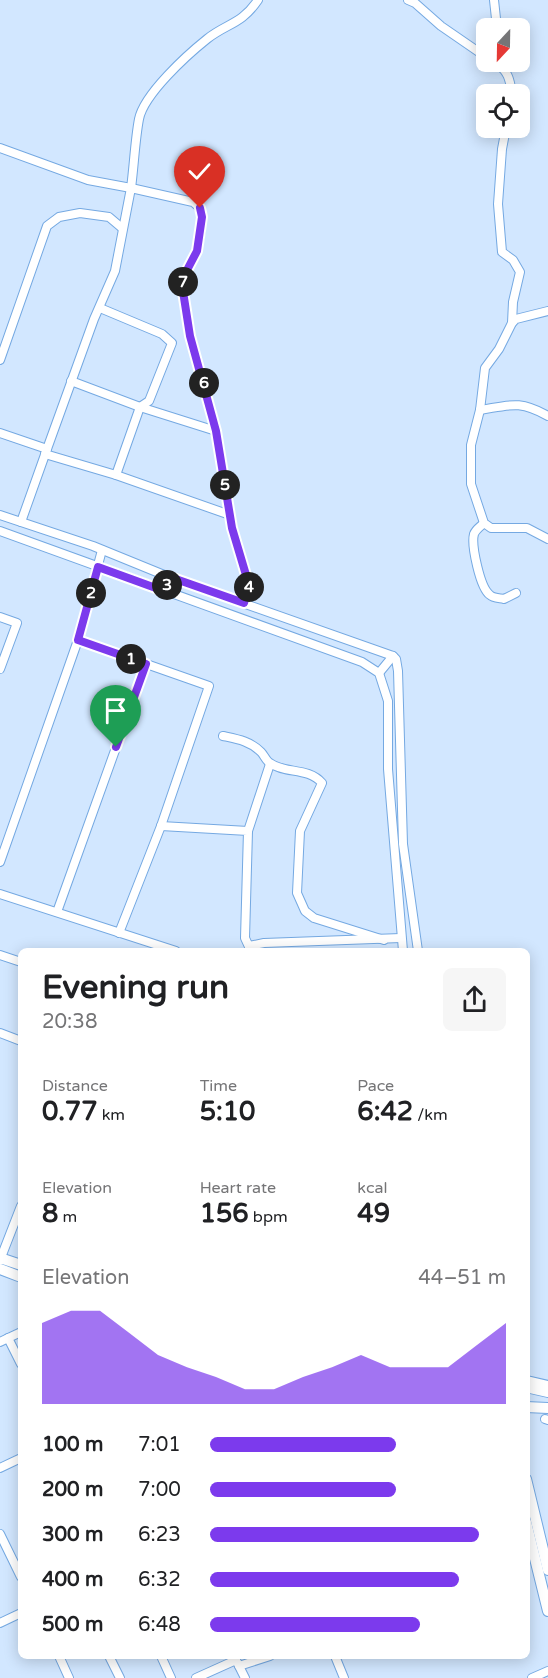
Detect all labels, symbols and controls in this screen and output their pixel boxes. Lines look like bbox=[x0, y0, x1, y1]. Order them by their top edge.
north arrow bbox=[476, 18, 530, 72]
map controls bbox=[476, 18, 530, 138]
button: locate bbox=[476, 84, 530, 138]
pin bbox=[174, 146, 225, 208]
icon: check bbox=[183, 155, 216, 188]
pin: 7 bbox=[168, 267, 198, 297]
text: 7 bbox=[178, 272, 188, 292]
pin: 6 bbox=[189, 368, 219, 398]
text: 6 bbox=[199, 373, 209, 393]
pin: 5 bbox=[210, 470, 240, 500]
text: 5 bbox=[220, 475, 230, 495]
pin: 3 bbox=[152, 570, 182, 600]
pin: 4 bbox=[234, 572, 264, 602]
text: 3 bbox=[162, 575, 172, 595]
text: 4 bbox=[244, 577, 254, 597]
pin: 2 bbox=[76, 578, 106, 608]
text: 2 bbox=[86, 583, 96, 603]
pin: 1 bbox=[116, 644, 146, 674]
text: 1 bbox=[126, 649, 136, 669]
pin bbox=[90, 685, 141, 747]
icon: arrive bbox=[99, 694, 132, 727]
text: Evening run bbox=[42, 968, 229, 1007]
button: share bbox=[443, 968, 506, 1031]
text: 20:38 bbox=[42, 1010, 97, 1034]
text: Distance bbox=[42, 1076, 108, 1096]
text: Time bbox=[200, 1076, 237, 1096]
text: Pace bbox=[357, 1076, 394, 1096]
text: 0.77 bbox=[42, 1096, 97, 1127]
text: 5:10 bbox=[200, 1096, 255, 1127]
text: 6:42 bbox=[357, 1096, 413, 1127]
text: km bbox=[97, 1105, 125, 1125]
text: /km bbox=[413, 1105, 448, 1125]
text: Elevation bbox=[42, 1178, 112, 1198]
text: Heart rate bbox=[200, 1178, 276, 1198]
text: kcal bbox=[357, 1178, 387, 1198]
text: 8 bbox=[42, 1198, 58, 1229]
text: 156 bbox=[200, 1198, 249, 1229]
text: 49 bbox=[357, 1198, 390, 1229]
text: m bbox=[58, 1207, 77, 1227]
text: bpm bbox=[249, 1207, 288, 1227]
text: Elevation bbox=[42, 1266, 129, 1290]
text: 44–51 m bbox=[418, 1266, 506, 1290]
text: 100 m bbox=[42, 1433, 103, 1457]
text: 7:01 bbox=[138, 1433, 181, 1457]
text: 200 m bbox=[42, 1478, 103, 1502]
text: 7:00 bbox=[138, 1478, 181, 1502]
text: 300 m bbox=[42, 1523, 103, 1547]
text: 6:23 bbox=[138, 1523, 181, 1547]
text: 400 m bbox=[42, 1568, 103, 1592]
text: 6:32 bbox=[138, 1568, 181, 1592]
text: 500 m bbox=[42, 1613, 103, 1637]
text: 6:48 bbox=[138, 1613, 181, 1637]

